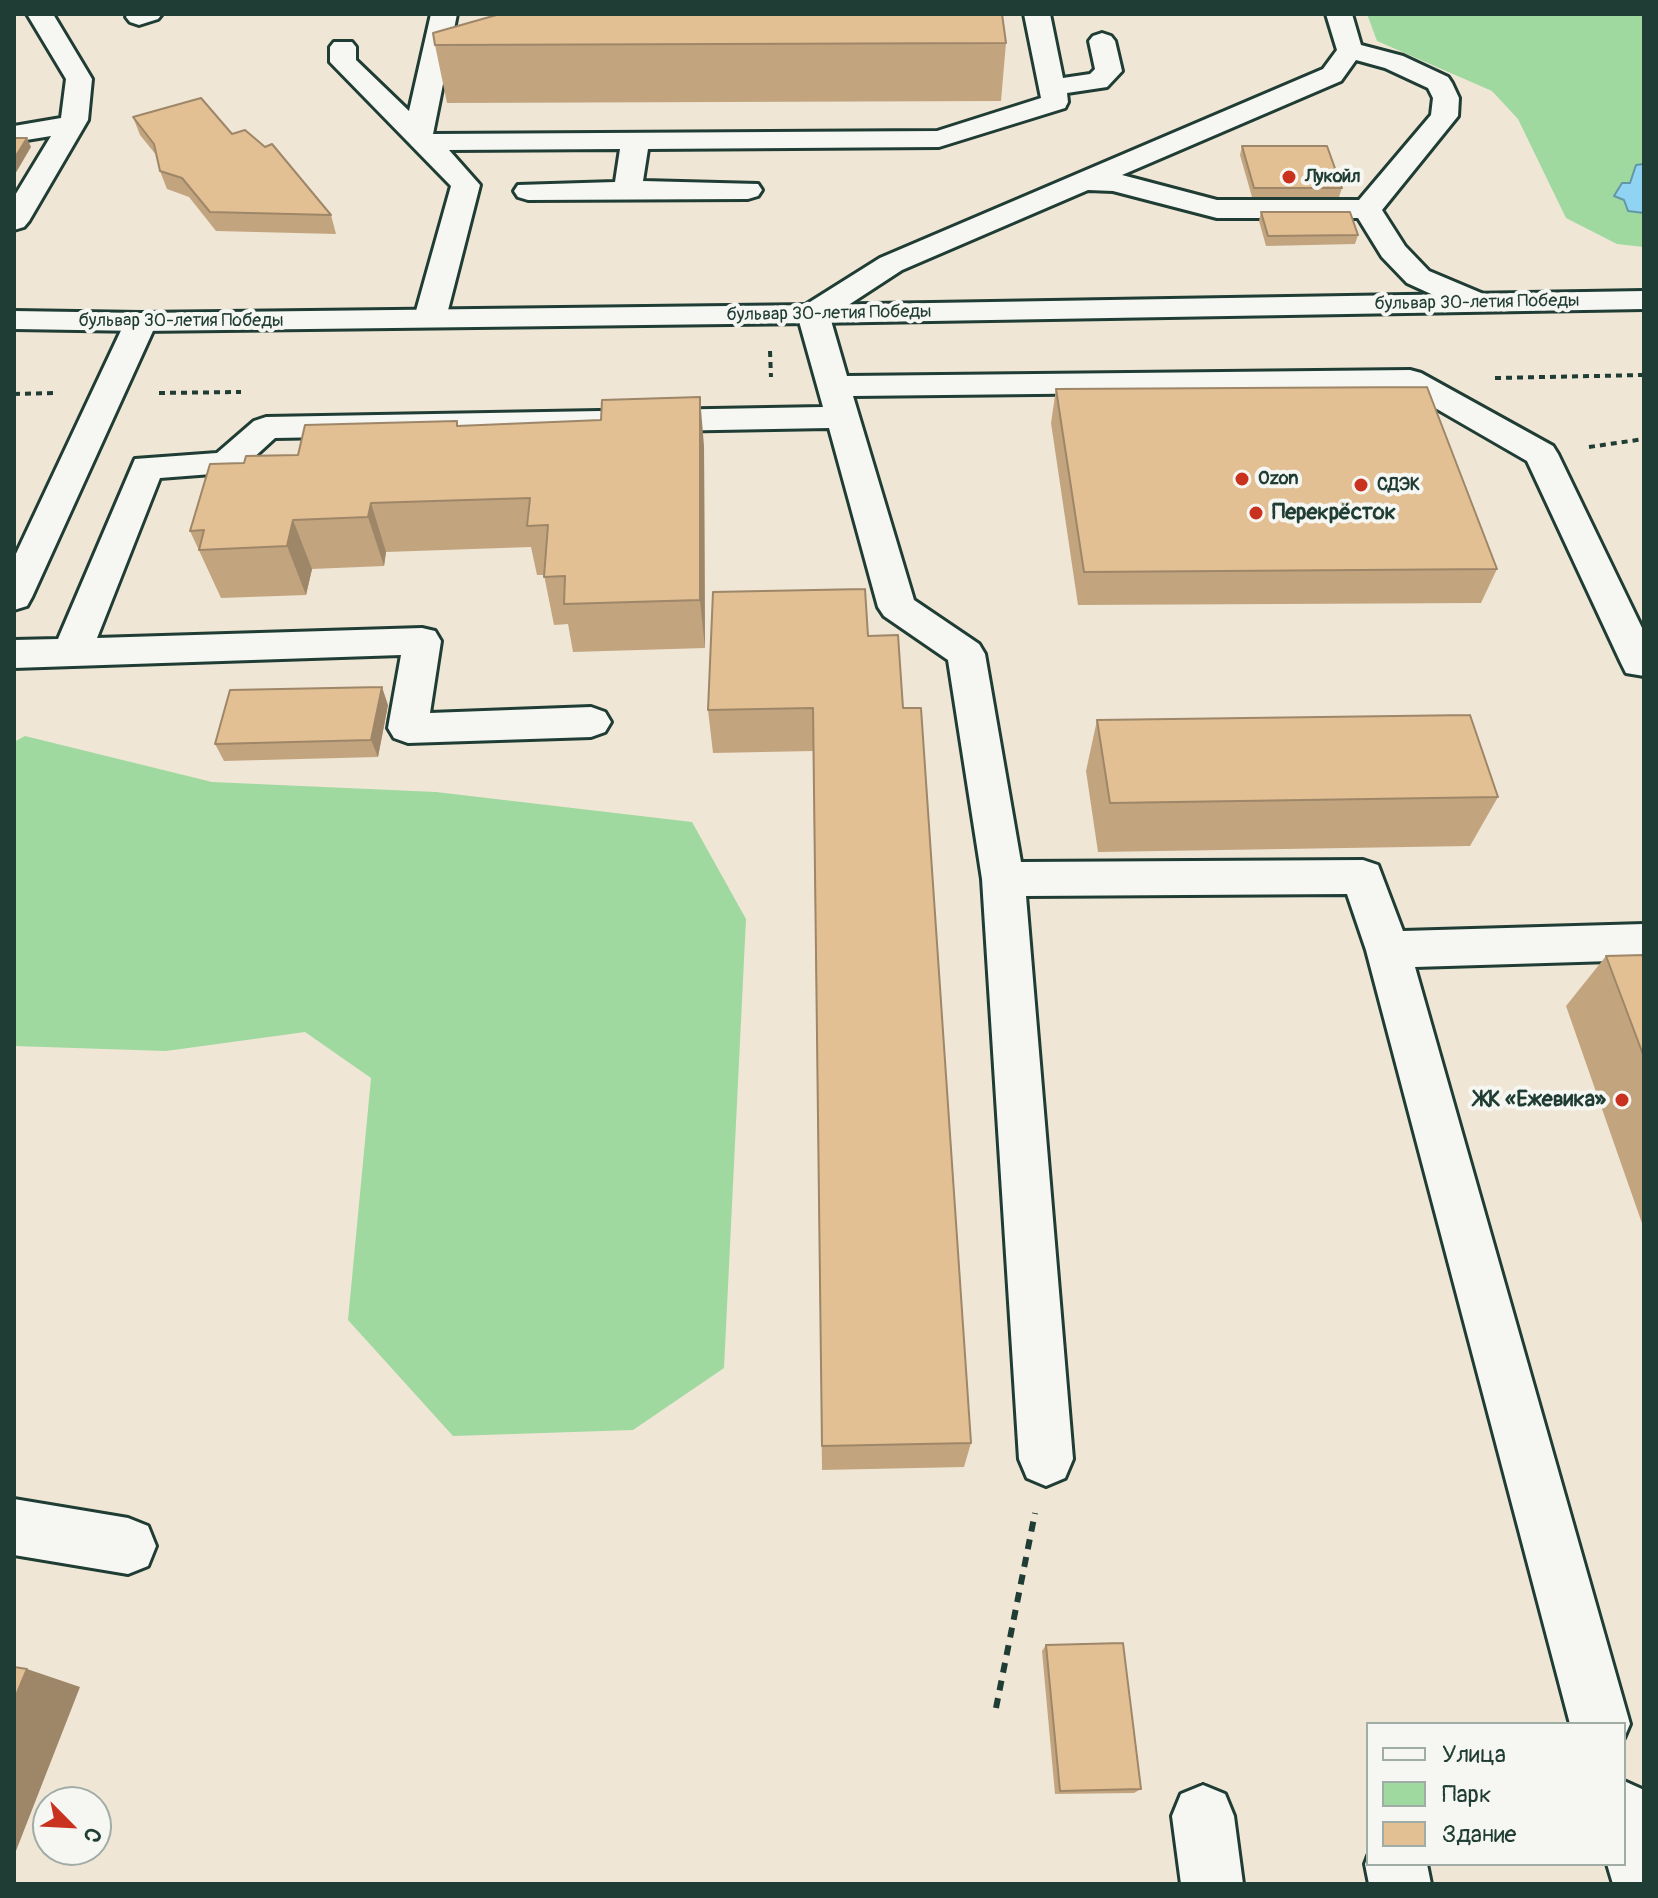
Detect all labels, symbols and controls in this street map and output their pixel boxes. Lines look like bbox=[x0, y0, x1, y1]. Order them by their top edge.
place label: Лукойл bbox=[1305, 166, 1361, 188]
marker: Лукойл bbox=[1280, 168, 1298, 186]
street label: бульвар 30-летия Победы bbox=[1374, 290, 1580, 316]
street label: бульвар 30-летия Победы bbox=[726, 301, 932, 327]
street label: бульвар 30-летия Победы bbox=[78, 310, 284, 332]
place label: Ozon bbox=[1258, 468, 1298, 490]
marker: Ozon bbox=[1233, 470, 1251, 488]
place label: СДЭК bbox=[1377, 474, 1420, 496]
marker: СДЭК bbox=[1352, 476, 1370, 494]
place label: Перекрёсток bbox=[1272, 500, 1396, 526]
marker: Перекрёсток bbox=[1247, 504, 1265, 522]
place label: ЖК «Ежевика» bbox=[1475, 1087, 1606, 1113]
marker: ЖК «Ежевика» bbox=[1613, 1091, 1631, 1109]
legend bbox=[1366, 1722, 1626, 1866]
text: Улица bbox=[1442, 1740, 1506, 1769]
text: Парк bbox=[1442, 1780, 1491, 1809]
north arrow bbox=[32, 1786, 112, 1866]
text: Здание bbox=[1442, 1820, 1516, 1849]
text: С bbox=[77, 1823, 108, 1847]

